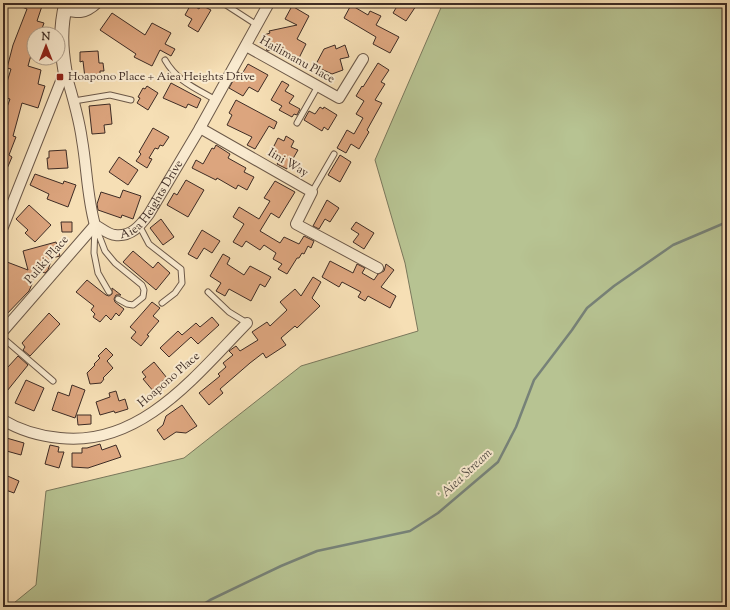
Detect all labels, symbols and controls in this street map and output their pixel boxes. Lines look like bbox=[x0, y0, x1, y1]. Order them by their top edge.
north arrow bbox=[26, 26, 66, 66]
text: N bbox=[41, 29, 51, 45]
street label: Hailimanu Place bbox=[256, 32, 338, 88]
place label: Hoapono Place + Aiea Heights Drive bbox=[68, 68, 255, 86]
marker: Hoapono Place + Aiea Heights Drive bbox=[55, 72, 65, 82]
street label: Iini Way bbox=[264, 144, 312, 182]
street label: Aiea Heights Drive bbox=[118, 156, 188, 244]
street label: Puliki Place bbox=[21, 231, 73, 288]
street label: Hoapono Place bbox=[134, 348, 204, 412]
water label: ʻAiea Stream bbox=[433, 445, 497, 505]

